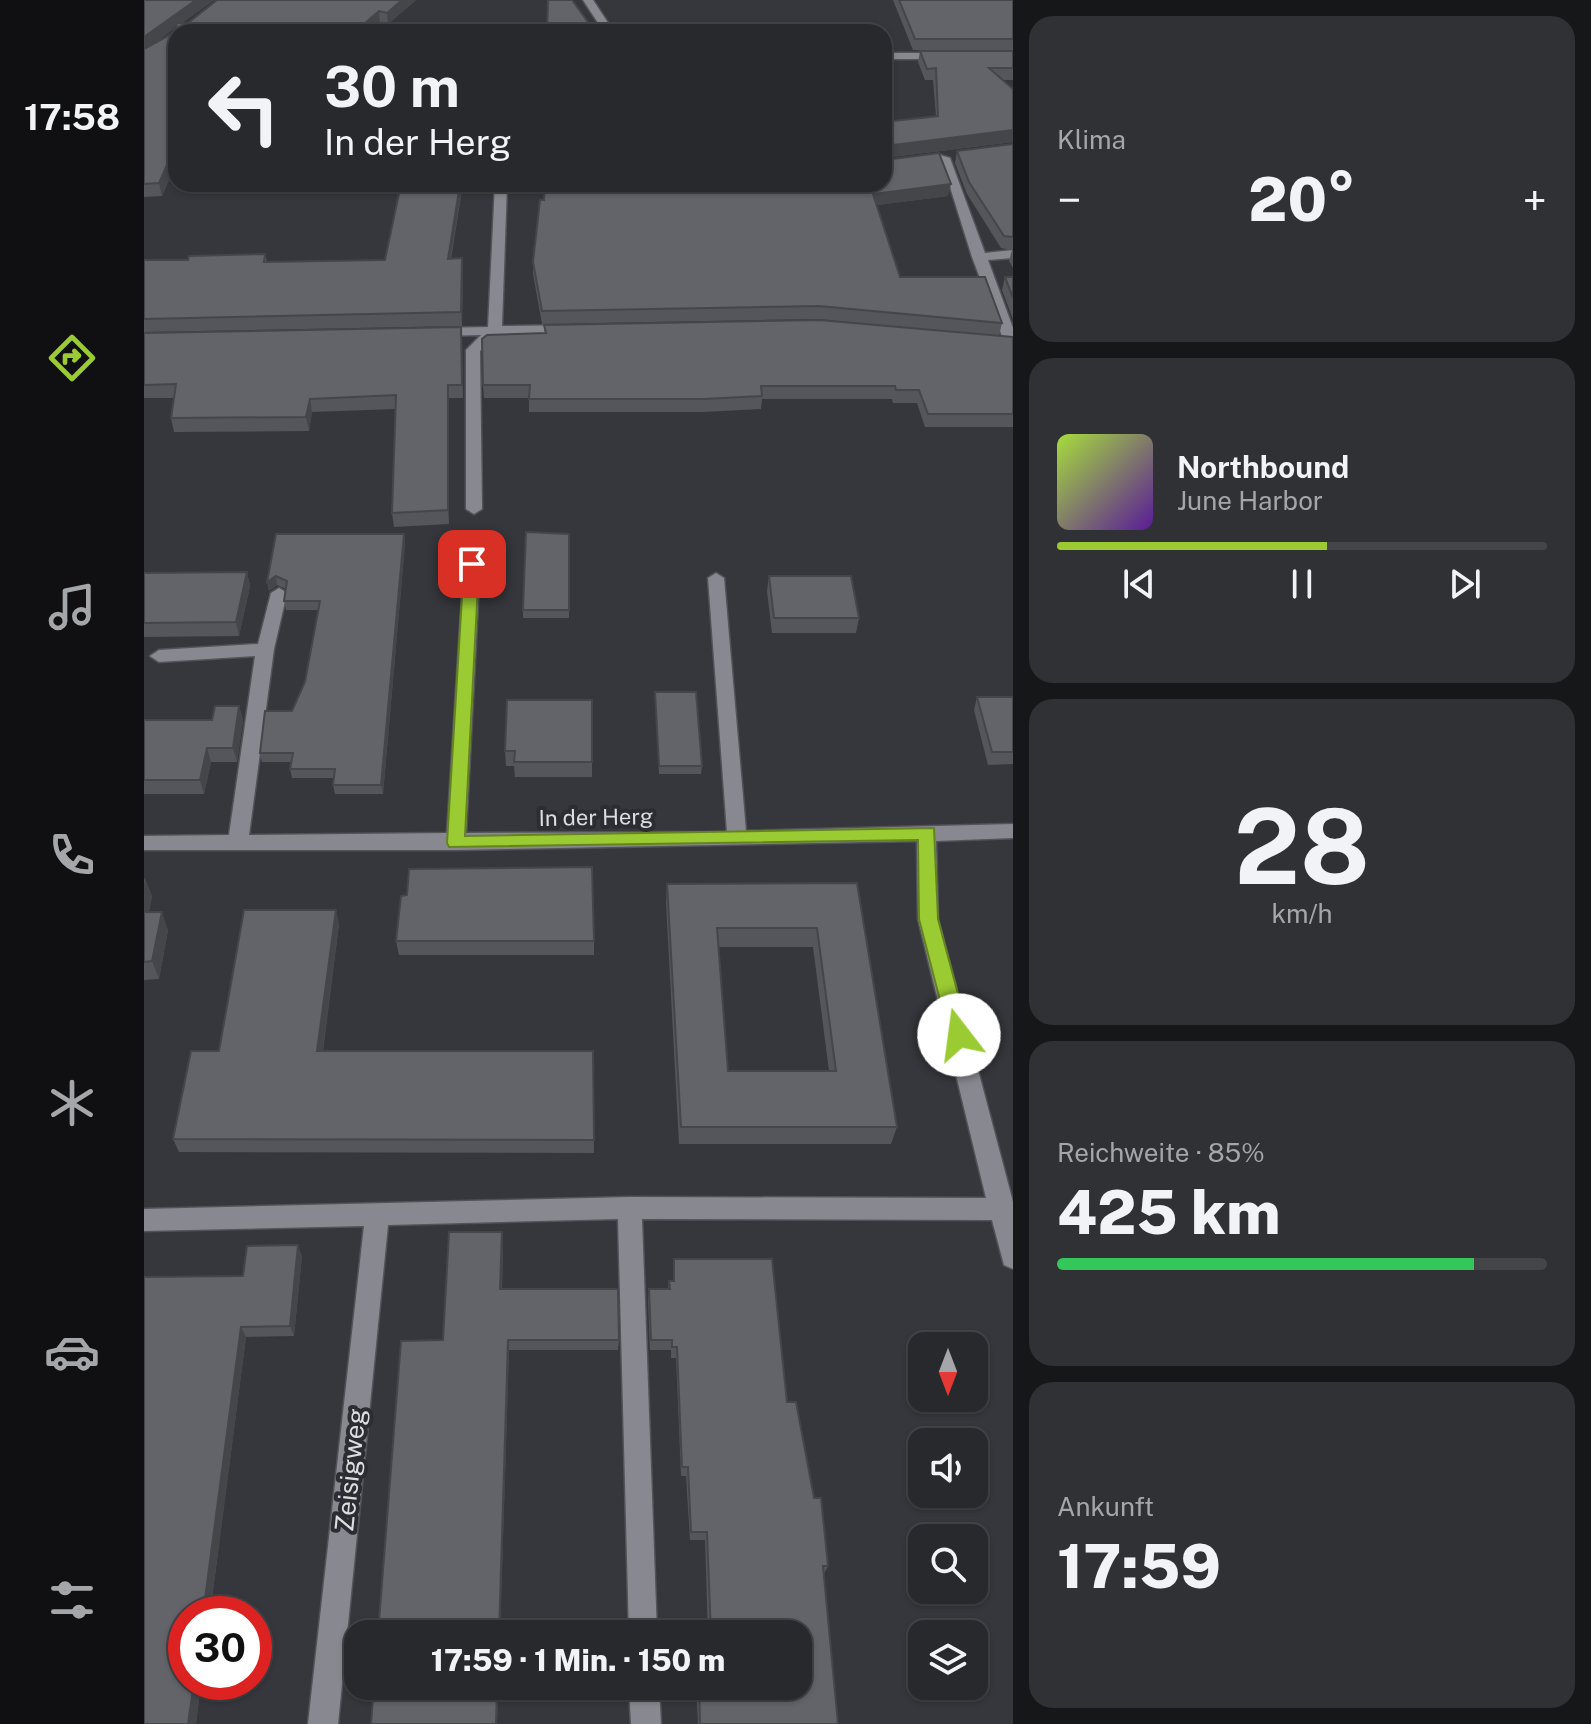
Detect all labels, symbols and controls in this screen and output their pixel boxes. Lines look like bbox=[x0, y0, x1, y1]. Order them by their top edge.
text: 30 m bbox=[324, 54, 460, 120]
icon: left bbox=[192, 56, 296, 160]
text: 17:58 bbox=[24, 96, 120, 138]
text: In der Herg bbox=[324, 121, 512, 163]
text: Klima bbox=[1057, 124, 1126, 155]
text: 20° bbox=[1248, 164, 1356, 235]
text: − bbox=[1057, 174, 1081, 226]
text: + bbox=[1523, 174, 1547, 226]
icon: directions bbox=[44, 330, 100, 386]
text: Northbound bbox=[1177, 449, 1349, 485]
text: June Harbor bbox=[1177, 485, 1323, 516]
pin bbox=[438, 530, 506, 598]
icon: arrive bbox=[450, 542, 494, 586]
icon: previous bbox=[1117, 562, 1161, 606]
icon: pause bbox=[1280, 562, 1324, 606]
icon: next bbox=[1443, 562, 1487, 606]
icon: music bbox=[44, 579, 100, 635]
text: 28 bbox=[1234, 785, 1370, 907]
street label: In der Herg bbox=[538, 803, 654, 831]
icon: phone bbox=[44, 827, 100, 883]
text: km/h bbox=[1271, 898, 1333, 929]
position arrow bbox=[917, 993, 1001, 1077]
icon: climate bbox=[44, 1075, 100, 1131]
text: Reichweite · 85% bbox=[1057, 1137, 1265, 1168]
text: 425 km bbox=[1057, 1177, 1281, 1248]
icon: car bbox=[44, 1324, 100, 1380]
north arrow bbox=[908, 1332, 988, 1412]
map controls bbox=[908, 1332, 988, 1700]
street label: Zeisigweg bbox=[328, 1407, 372, 1533]
button: sound bbox=[908, 1428, 988, 1508]
text: Ankunft bbox=[1057, 1491, 1154, 1522]
button: search bbox=[908, 1524, 988, 1604]
text: 17:59 bbox=[1057, 1531, 1221, 1602]
icon: filters bbox=[44, 1572, 100, 1628]
speed limit sign: 30 bbox=[168, 1596, 272, 1700]
button: layers bbox=[908, 1620, 988, 1700]
text: 17:59 · 1 Min. · 150 m bbox=[431, 1642, 725, 1678]

